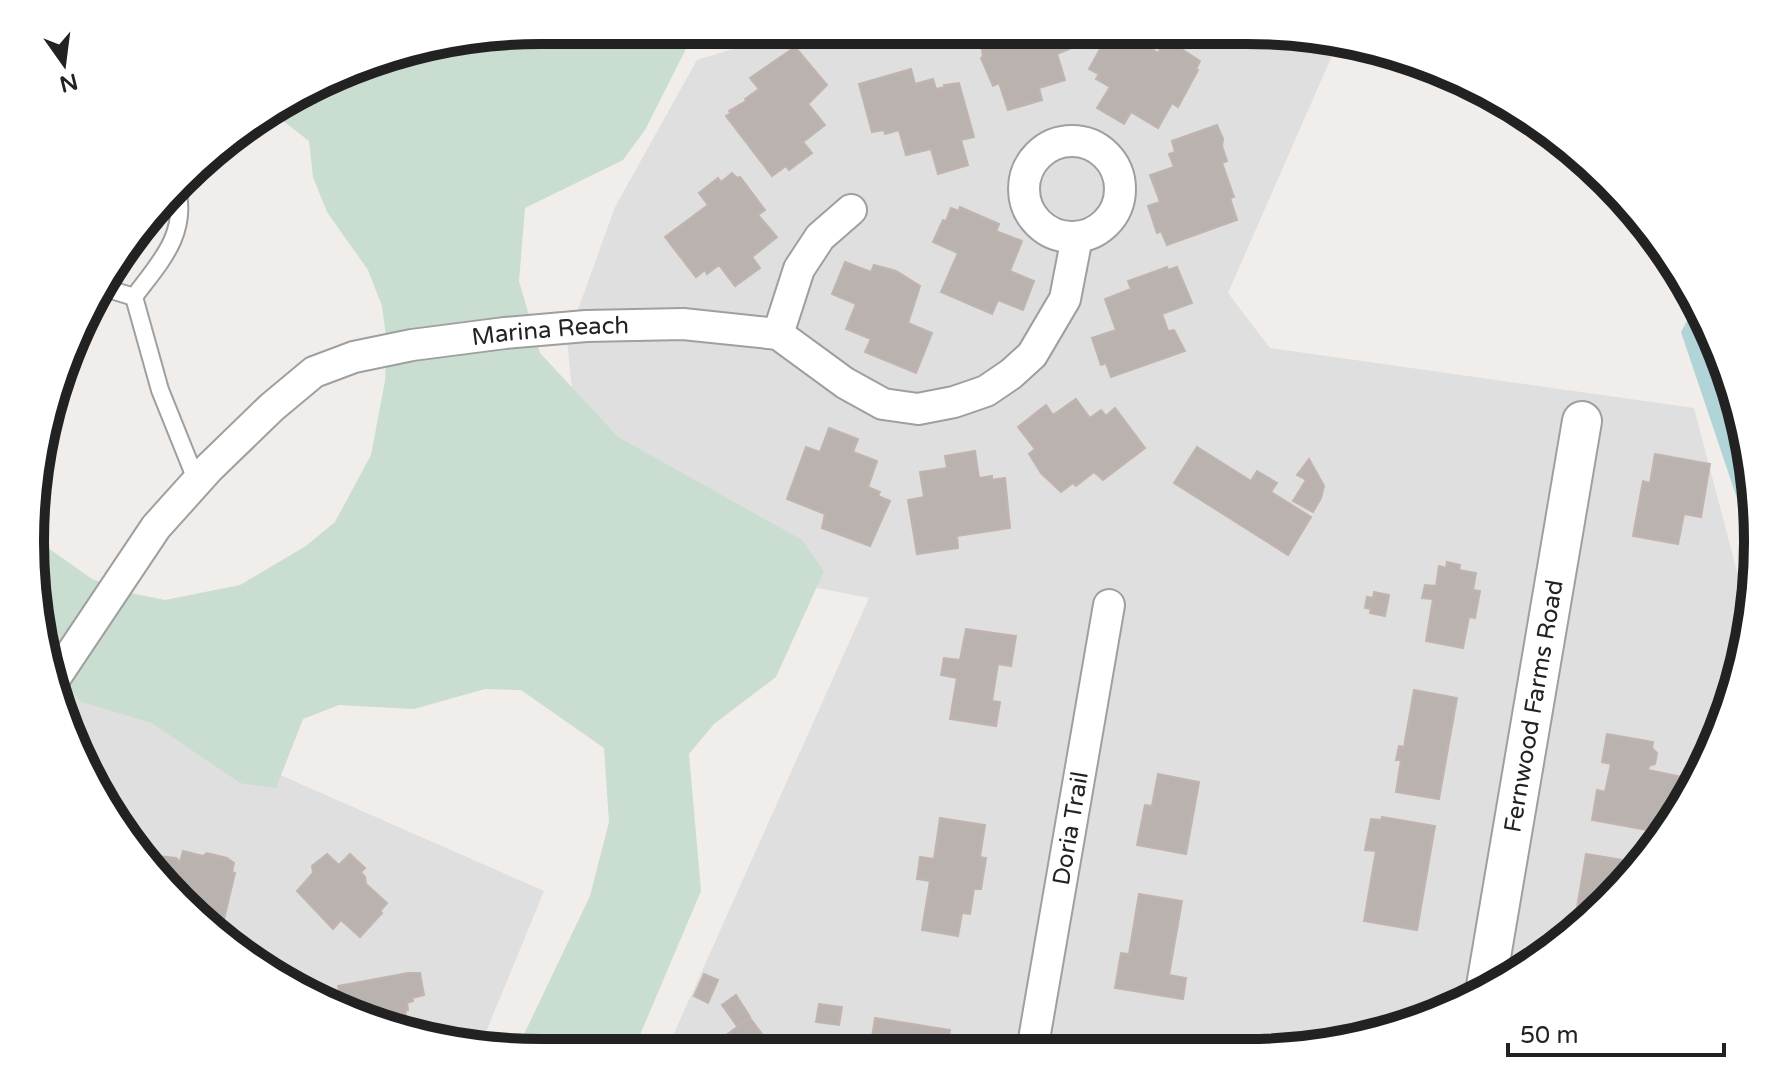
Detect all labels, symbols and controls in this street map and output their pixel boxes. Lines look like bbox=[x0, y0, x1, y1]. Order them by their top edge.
north arrow bbox=[24, 24, 104, 104]
text: N bbox=[57, 68, 80, 97]
street label: Marina Reach bbox=[470, 311, 629, 352]
street label: Fernwood Farms Road bbox=[1498, 578, 1570, 835]
street label: Doria Trail bbox=[1047, 769, 1095, 887]
scale bar bbox=[1508, 1007, 1724, 1057]
text: 50 m bbox=[1520, 1021, 1578, 1050]

